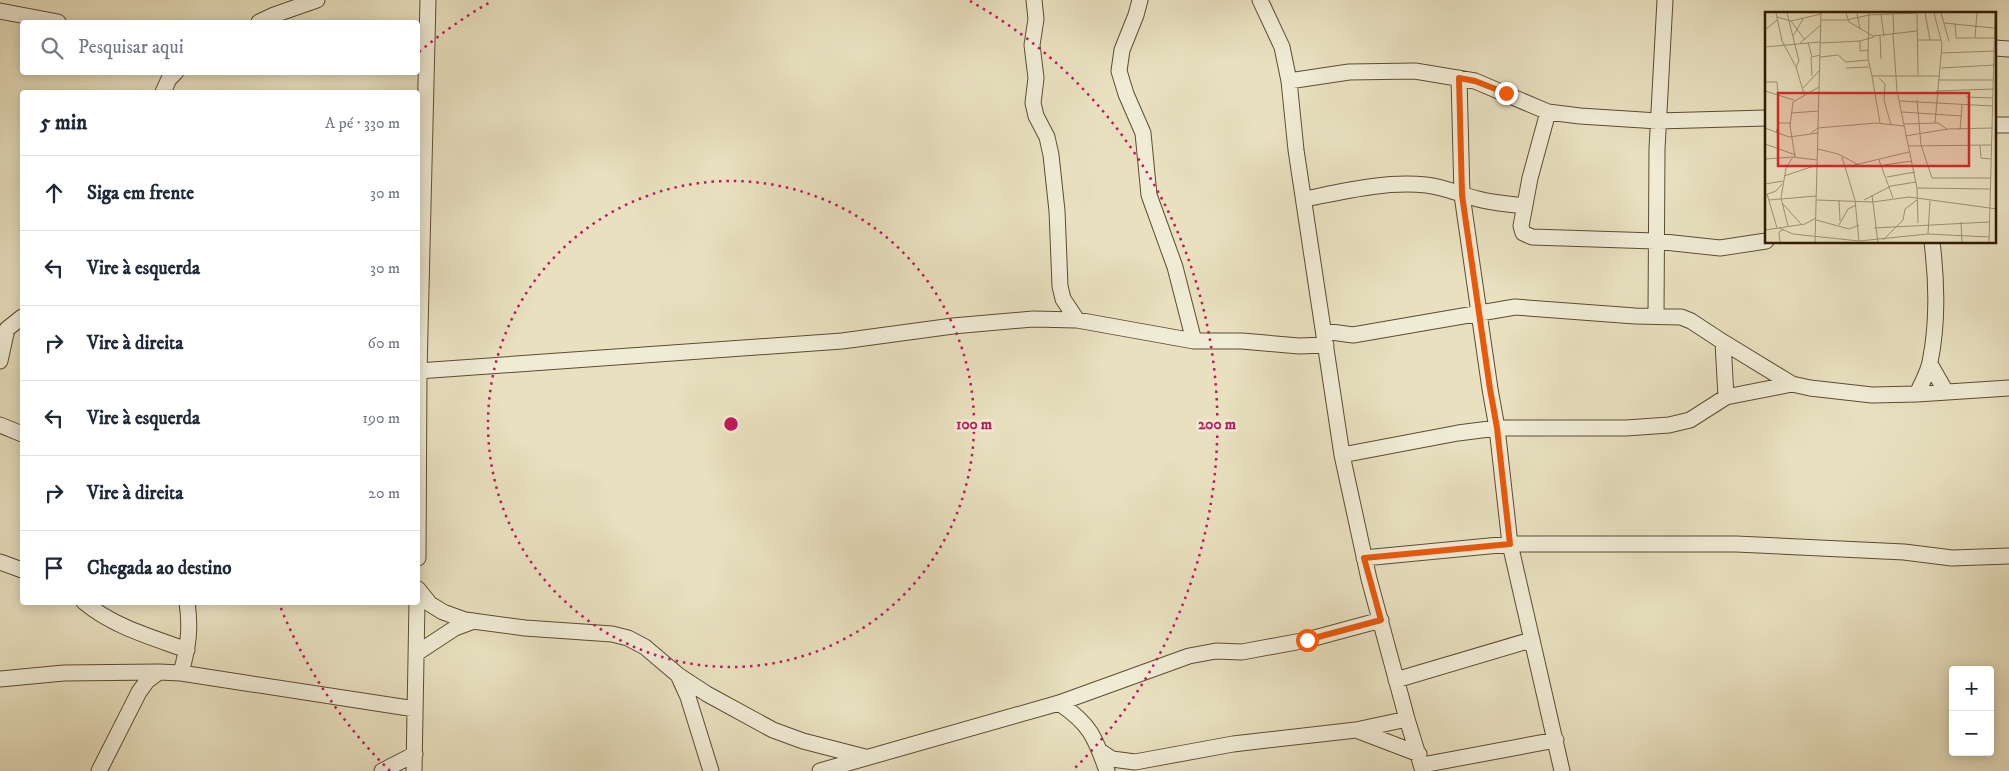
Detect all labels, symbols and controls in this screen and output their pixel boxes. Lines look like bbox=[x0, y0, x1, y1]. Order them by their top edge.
inset map bbox=[1765, 12, 1996, 244]
search box bbox=[20, 20, 420, 75]
icon: search bbox=[38, 34, 66, 62]
text: Pesquisar aqui bbox=[78, 36, 184, 59]
route end bbox=[1495, 82, 1518, 105]
text: 5 min bbox=[40, 110, 87, 136]
text: A pé · 330 m bbox=[325, 113, 400, 133]
icon: ahead bbox=[40, 179, 68, 207]
text: Siga em frente bbox=[87, 182, 194, 205]
text: 30 m bbox=[370, 183, 400, 203]
icon: left bbox=[40, 254, 68, 282]
text: Vire à esquerda bbox=[87, 257, 200, 280]
text: 30 m bbox=[370, 258, 400, 278]
icon: right bbox=[40, 329, 68, 357]
text: Vire à direita bbox=[87, 332, 183, 355]
text: 60 m bbox=[368, 333, 400, 353]
icon: left bbox=[40, 404, 68, 432]
text: Vire à esquerda bbox=[87, 407, 200, 430]
text: 190 m bbox=[362, 408, 400, 428]
centre of rings bbox=[722, 415, 740, 433]
text: 100 m bbox=[956, 415, 993, 434]
text: 200 m bbox=[1198, 415, 1237, 434]
icon: right bbox=[40, 479, 68, 507]
text: Vire à direita bbox=[87, 482, 183, 505]
text: 20 m bbox=[368, 483, 400, 503]
icon: arrive bbox=[40, 554, 68, 582]
text: Chegada ao destino bbox=[87, 557, 232, 580]
route start bbox=[1296, 629, 1319, 652]
map controls bbox=[1949, 666, 1994, 756]
button: + bbox=[1949, 666, 1994, 711]
button: − bbox=[1949, 711, 1994, 756]

